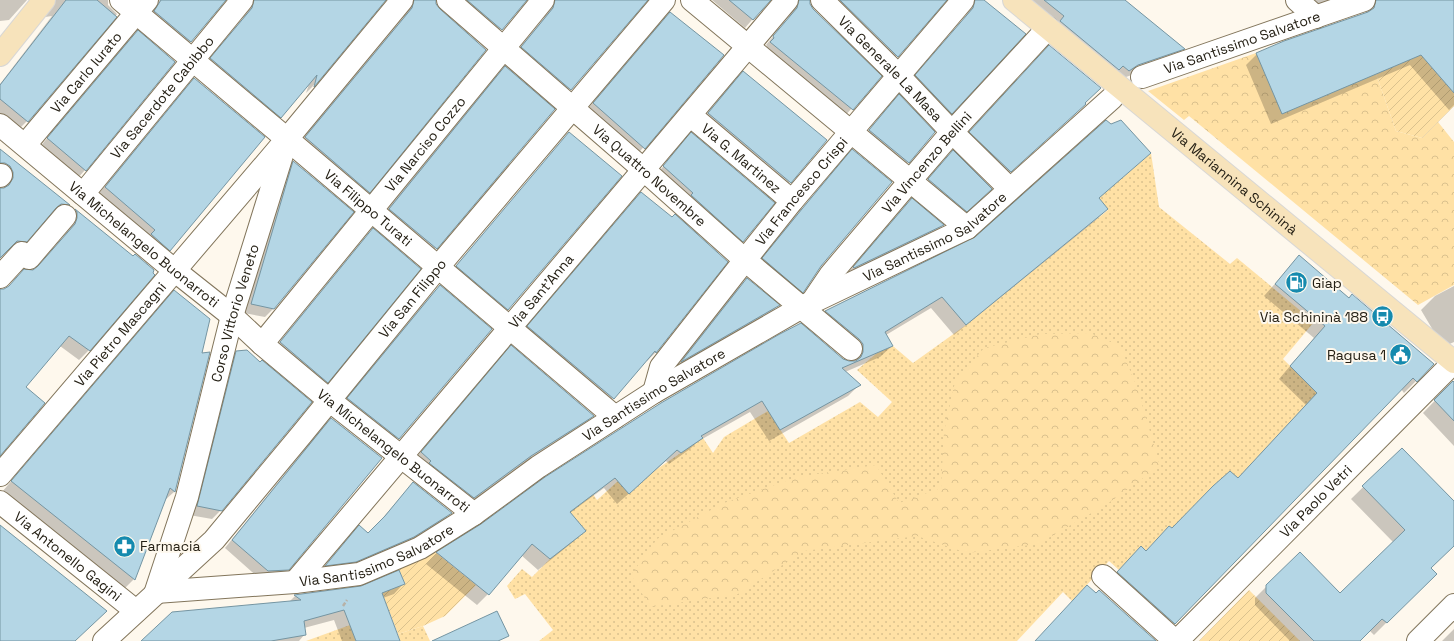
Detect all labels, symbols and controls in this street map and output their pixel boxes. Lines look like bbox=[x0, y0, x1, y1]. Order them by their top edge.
street label: Via Santissimo Salvatore bbox=[1162, 7, 1323, 78]
street label: Via Generale La Masa bbox=[834, 12, 946, 125]
street label: Via Carlo Iurato bbox=[47, 28, 126, 117]
street label: Via Sacerdote Cabibbo bbox=[107, 32, 218, 162]
street label: Via Narciso Cozzo bbox=[381, 93, 470, 196]
street label: Via Vincenzo Bellini bbox=[878, 108, 976, 217]
street label: Via G. Martinez bbox=[698, 119, 785, 197]
street label: Via Quattro Novembre bbox=[589, 120, 710, 230]
street label: Via Mariannina Schininà bbox=[1167, 124, 1301, 239]
street label: Via Francesco Crispi bbox=[751, 133, 851, 249]
street label: Via Filippo Turati bbox=[320, 165, 416, 250]
street label: Via Michelangelo Buonarroti bbox=[65, 177, 223, 311]
street label: Via Santissimo Salvatore bbox=[860, 188, 1010, 286]
street label: Corso Vittorio Veneto bbox=[207, 242, 263, 384]
street label: Via Sant'Anna bbox=[504, 250, 577, 332]
street label: Via San Filippo bbox=[375, 255, 450, 342]
fuel station icon: Giap bbox=[1283, 270, 1309, 296]
place label: Giap bbox=[1312, 274, 1342, 292]
street label: Via Pietro Mascagni bbox=[70, 278, 170, 390]
bus stop icon: Via Schininà 188 bbox=[1370, 304, 1396, 330]
place label: Via Schininà 188 bbox=[1260, 308, 1368, 326]
public building icon: Ragusa 1 bbox=[1388, 342, 1414, 368]
street label: Via Santissimo Salvatore bbox=[579, 344, 728, 445]
place label: Ragusa 1 bbox=[1327, 346, 1386, 364]
street label: Via Michelangelo Buonarroti bbox=[314, 385, 474, 516]
street label: Via Paolo Vetri bbox=[1276, 461, 1356, 541]
street label: Via Antonello Gagini bbox=[10, 508, 126, 605]
street label: Via Santissimo Salvatore bbox=[298, 520, 457, 590]
pharmacy icon: Farmacia bbox=[112, 533, 138, 559]
place label: Farmacia bbox=[140, 537, 201, 555]

